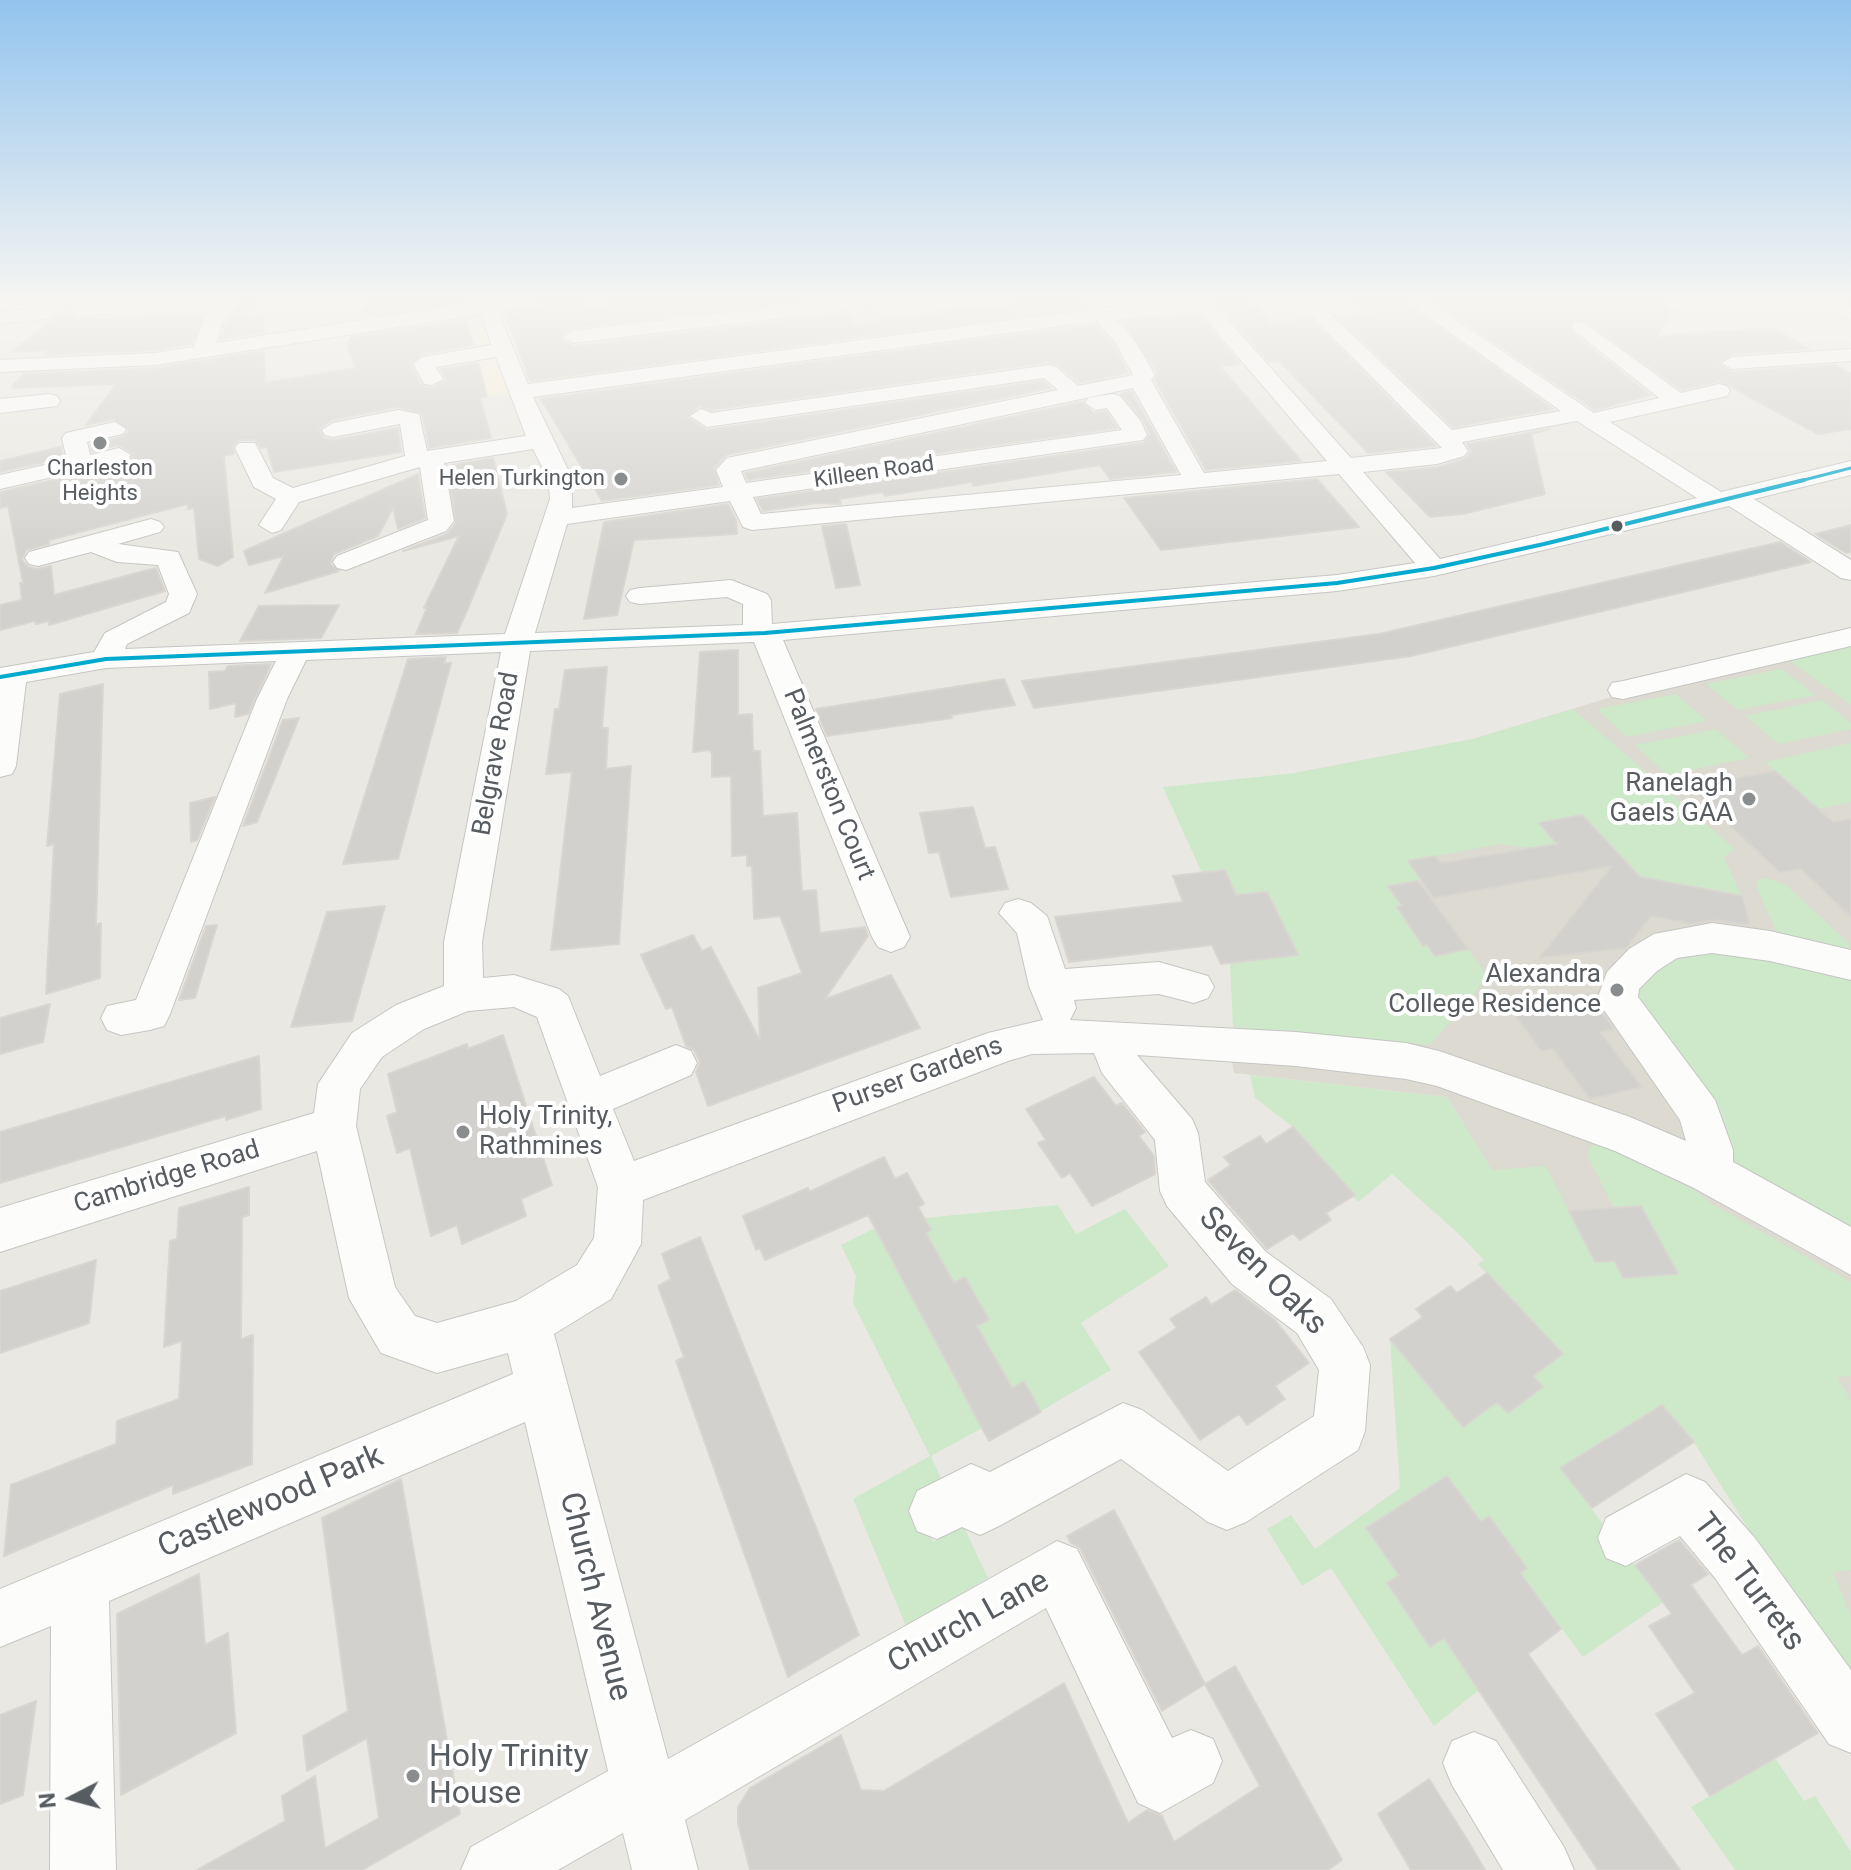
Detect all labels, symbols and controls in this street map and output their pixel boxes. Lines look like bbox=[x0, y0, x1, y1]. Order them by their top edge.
marker: Charleston Heights bbox=[91, 434, 109, 452]
street label: Killeen Road bbox=[812, 451, 936, 495]
place label: Charleston Heights bbox=[47, 456, 153, 508]
place label: Helen Turkington bbox=[439, 466, 605, 492]
marker: Helen Turkington bbox=[612, 470, 630, 488]
unlabelled marker bbox=[1609, 518, 1625, 534]
street label: Belgrave Road bbox=[467, 670, 527, 838]
street label: Palmerston Court bbox=[775, 685, 881, 885]
place label: Ranelagh Gaels GAA bbox=[1610, 768, 1733, 830]
marker: Ranelagh Gaels GAA bbox=[1740, 790, 1758, 808]
place label: Alexandra College Residence bbox=[1388, 959, 1601, 1020]
marker: Alexandra College Residence bbox=[1608, 981, 1626, 999]
street label: Purser Gardens bbox=[829, 1031, 1007, 1121]
place label: Holy Trinity, Rathmines bbox=[479, 1101, 612, 1162]
marker: Holy Trinity, Rathmines bbox=[454, 1123, 472, 1141]
street label: Cambridge Road bbox=[70, 1135, 264, 1221]
street label: Seven Oaks bbox=[1190, 1200, 1334, 1344]
street label: Castlewood Park bbox=[153, 1438, 389, 1568]
street label: Church Avenue bbox=[550, 1489, 638, 1705]
street label: The Turrets bbox=[1684, 1507, 1812, 1659]
street label: Church Lane bbox=[882, 1563, 1056, 1683]
place label: Holy Trinity House bbox=[429, 1739, 589, 1814]
north arrow bbox=[32, 1758, 112, 1838]
marker: Holy Trinity House bbox=[404, 1767, 422, 1785]
text: N bbox=[34, 1792, 61, 1810]

